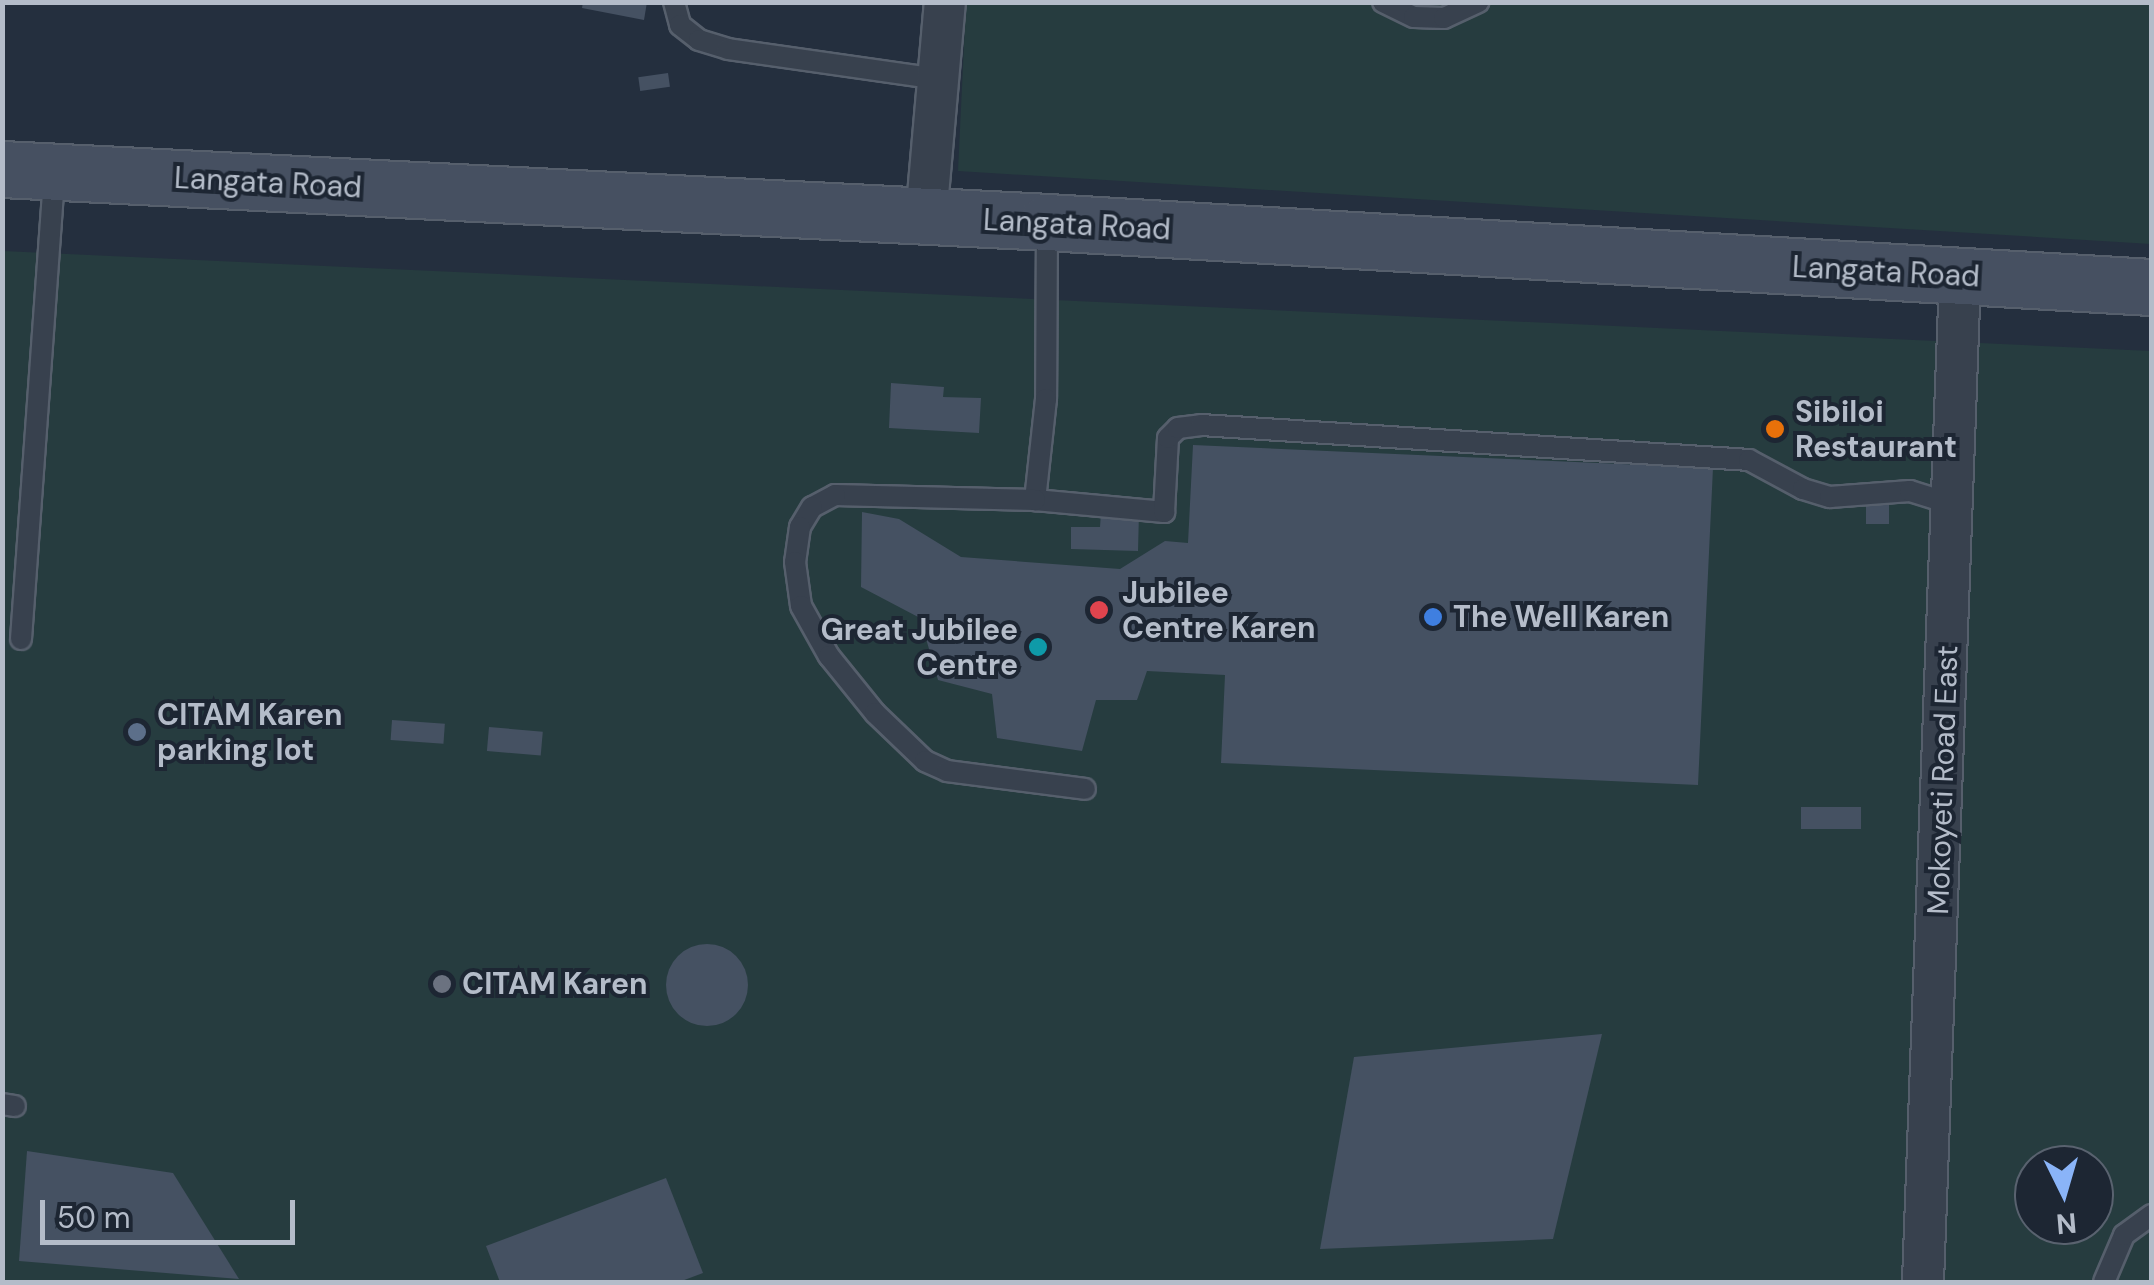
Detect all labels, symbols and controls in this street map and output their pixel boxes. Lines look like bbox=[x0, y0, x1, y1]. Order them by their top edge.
street label: Langata Road bbox=[173, 160, 363, 206]
street label: Langata Road bbox=[982, 202, 1172, 248]
street label: Langata Road bbox=[1791, 249, 1981, 295]
place label: Sibiloi Restaurant bbox=[1795, 394, 1957, 464]
marker: Sibiloi Restaurant bbox=[1764, 418, 1786, 440]
place label: Jubilee Centre Karen bbox=[1122, 575, 1316, 646]
marker: Jubilee Centre Karen bbox=[1086, 597, 1112, 623]
place label: The Well Karen bbox=[1453, 599, 1669, 635]
marker: The Well Karen bbox=[1422, 606, 1444, 628]
place label: Great Jubilee Centre bbox=[820, 612, 1018, 682]
marker: Great Jubilee Centre bbox=[1027, 636, 1049, 658]
street label: Mokoyeti Road East bbox=[1920, 645, 1966, 915]
place label: CITAM Karen parking lot bbox=[157, 697, 343, 768]
marker: CITAM Karen parking lot bbox=[126, 721, 148, 743]
place label: CITAM Karen bbox=[462, 966, 648, 1002]
marker: CITAM Karen bbox=[431, 973, 453, 995]
north arrow bbox=[2014, 1145, 2114, 1245]
scale bar bbox=[45, 1180, 300, 1242]
text: 50 m bbox=[57, 1198, 131, 1237]
text: N bbox=[2055, 1204, 2078, 1243]

